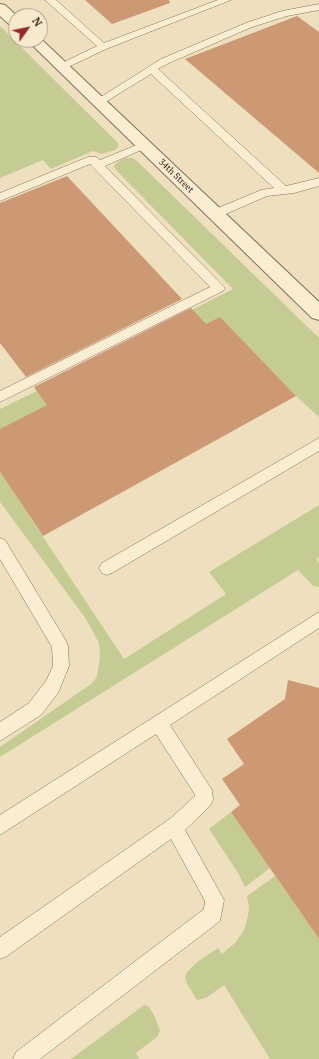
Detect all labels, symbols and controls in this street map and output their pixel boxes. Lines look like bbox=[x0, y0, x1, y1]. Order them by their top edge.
north arrow bbox=[8, 8, 48, 48]
text: N bbox=[29, 15, 45, 29]
street label: 34th Street bbox=[156, 157, 196, 195]

